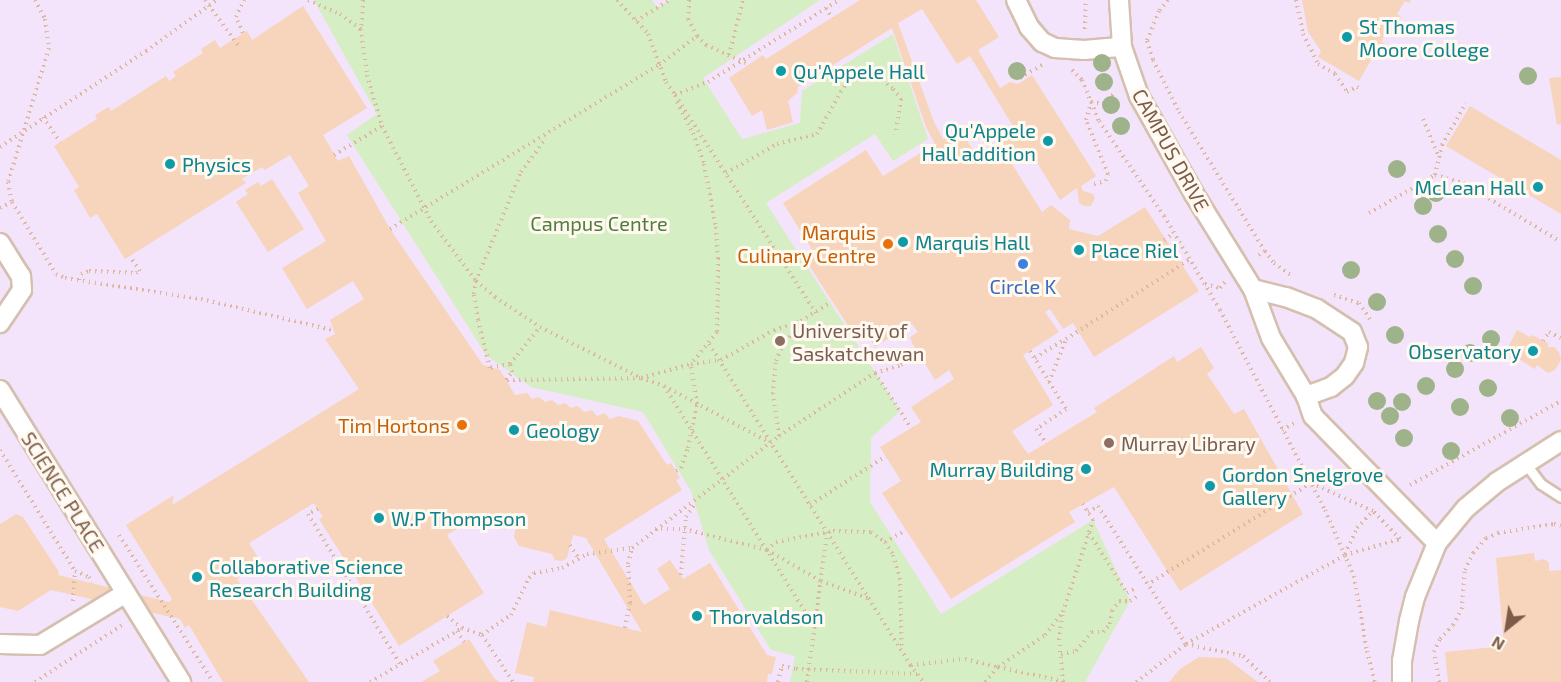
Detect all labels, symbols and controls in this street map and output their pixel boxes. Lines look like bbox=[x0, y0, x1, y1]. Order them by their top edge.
place label: St Thomas Moore College bbox=[1359, 14, 1489, 61]
marker: St Thomas Moore College bbox=[1340, 30, 1354, 44]
place label: Qu'Appele Hall bbox=[793, 59, 925, 83]
marker: Qu'Appele Hall bbox=[774, 64, 788, 78]
street label: CAMPUS DRIVE bbox=[1127, 85, 1215, 215]
place label: Qu'Appele Hall addition bbox=[921, 118, 1036, 165]
marker: Qu'Appele Hall addition bbox=[1041, 134, 1055, 148]
place label: Physics bbox=[182, 152, 251, 176]
marker: Physics bbox=[163, 157, 177, 171]
place label: McLean Hall bbox=[1414, 175, 1526, 199]
marker: McLean Hall bbox=[1531, 180, 1545, 194]
park label: Campus Centre bbox=[530, 211, 668, 235]
place label: Marquis Culinary Centre bbox=[737, 220, 876, 267]
place label: Marquis Hall bbox=[915, 230, 1030, 254]
marker: Marquis Hall bbox=[896, 235, 910, 249]
marker: Marquis Culinary Centre bbox=[881, 237, 895, 251]
place label: Place Riel bbox=[1091, 238, 1179, 262]
marker: Place Riel bbox=[1072, 243, 1086, 257]
marker: Circle K bbox=[1016, 257, 1030, 271]
place label: Circle K bbox=[990, 274, 1056, 298]
place label: University of Saskatchewan bbox=[792, 318, 924, 365]
marker: University of Saskatchewan bbox=[773, 334, 787, 348]
place label: Observatory bbox=[1408, 339, 1521, 363]
marker: Observatory bbox=[1526, 344, 1540, 358]
place label: Tim Hortons bbox=[338, 413, 450, 437]
marker: Tim Hortons bbox=[455, 418, 469, 432]
place label: Geology bbox=[526, 418, 600, 442]
marker: Geology bbox=[507, 423, 521, 437]
street label: SCIENCE PLACE bbox=[16, 427, 110, 557]
place label: Murray Library bbox=[1121, 431, 1256, 455]
marker: Murray Library bbox=[1102, 436, 1116, 450]
place label: Murray Building bbox=[929, 457, 1074, 481]
marker: Murray Building bbox=[1079, 462, 1093, 476]
place label: Gordon Snelgrove Gallery bbox=[1222, 462, 1384, 509]
marker: Gordon Snelgrove Gallery bbox=[1203, 479, 1217, 493]
place label: W.P Thompson bbox=[391, 506, 527, 530]
marker: W.P Thompson bbox=[372, 511, 386, 525]
place label: Collaborative Science Research Building bbox=[209, 554, 403, 601]
marker: Collaborative Science Research Building bbox=[190, 570, 204, 584]
north arrow bbox=[1477, 598, 1537, 658]
place label: Thorvaldson bbox=[709, 604, 824, 628]
marker: Thorvaldson bbox=[690, 609, 704, 623]
text: N bbox=[1488, 633, 1508, 655]

